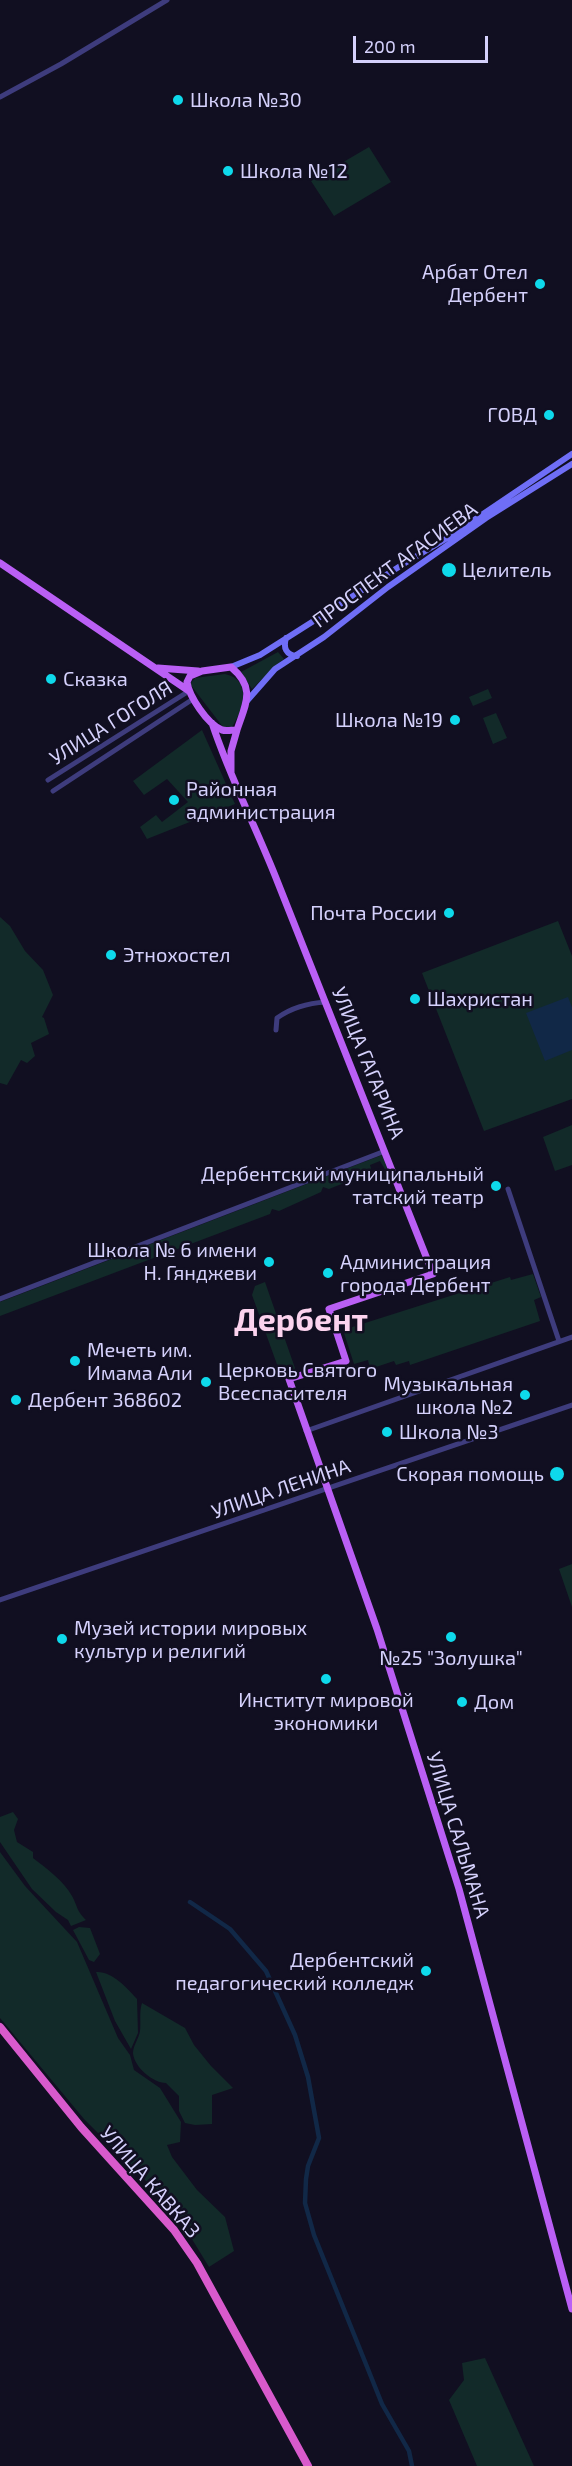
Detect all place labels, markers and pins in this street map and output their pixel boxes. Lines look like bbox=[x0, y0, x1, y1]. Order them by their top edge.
place label: Школа №30 bbox=[190, 88, 302, 112]
marker: Школа №30 bbox=[171, 93, 185, 107]
place label: Школа №12 bbox=[240, 159, 348, 183]
marker: Школа №12 bbox=[221, 164, 235, 178]
place label: Арбат Отел Дербент bbox=[422, 260, 528, 307]
marker: Арбат Отел Дербент bbox=[533, 277, 547, 291]
place label: ГОВД bbox=[487, 403, 537, 427]
marker: ГОВД bbox=[542, 408, 556, 422]
place label: Целитель bbox=[462, 558, 552, 582]
marker: Целитель bbox=[440, 561, 458, 579]
place label: Сказка bbox=[63, 667, 128, 691]
marker: Сказка bbox=[44, 672, 58, 686]
place label: Школа №19 bbox=[335, 708, 443, 732]
marker: Школа №19 bbox=[448, 713, 462, 727]
place label: Районная администрация bbox=[186, 777, 336, 824]
marker: Районная администрация bbox=[167, 793, 181, 807]
place label: Почта России bbox=[310, 901, 437, 925]
marker: Почта России bbox=[442, 906, 456, 920]
place label: Этнохостел bbox=[123, 943, 231, 967]
marker: Этнохостел bbox=[104, 948, 118, 962]
place label: Шахристан bbox=[427, 987, 533, 1011]
marker: Шахристан bbox=[408, 992, 422, 1006]
place label: Дербентский муниципальный татский театр bbox=[201, 1162, 484, 1209]
marker: Дербентский муниципальный татский театр bbox=[489, 1179, 503, 1193]
place label: Школа № 6 имени Н. Гянджеви bbox=[87, 1238, 257, 1285]
place label: Администрация города Дербент bbox=[340, 1250, 491, 1297]
marker: Школа № 6 имени Н. Гянджеви bbox=[262, 1255, 276, 1269]
marker: Администрация города Дербент bbox=[321, 1266, 335, 1280]
place label: Мечеть им. Имама Али bbox=[87, 1338, 193, 1385]
marker: Мечеть им. Имама Али bbox=[68, 1354, 82, 1368]
place label: Церковь Святого Всеспасителя bbox=[218, 1358, 377, 1405]
place label: Музыкальная школа №2 bbox=[384, 1372, 513, 1419]
marker: Церковь Святого Всеспасителя bbox=[199, 1375, 213, 1389]
place label: Дербент 368602 bbox=[28, 1388, 182, 1412]
marker: Музыкальная школа №2 bbox=[518, 1388, 532, 1402]
marker: Дербент 368602 bbox=[9, 1393, 23, 1407]
place label: Школа №3 bbox=[399, 1420, 499, 1444]
marker: Школа №3 bbox=[380, 1425, 394, 1439]
place label: Скорая помощь bbox=[396, 1462, 544, 1486]
marker: Скорая помощь bbox=[548, 1465, 566, 1483]
place label: Музей истории мировых культур и религий bbox=[74, 1616, 307, 1663]
marker: №25 "Золушка" bbox=[444, 1630, 458, 1644]
marker: Музей истории мировых культур и религий bbox=[55, 1632, 69, 1646]
place label: №25 "Золушка" bbox=[379, 1646, 523, 1670]
marker: Институт мировой экономики bbox=[319, 1672, 333, 1686]
place label: Институт мировой экономики bbox=[238, 1688, 414, 1735]
place label: Дом bbox=[474, 1690, 514, 1714]
marker: Дом bbox=[455, 1695, 469, 1709]
place label: Дербентский педагогический колледж bbox=[175, 1948, 414, 1995]
marker: Дербентский педагогический колледж bbox=[419, 1964, 433, 1978]

